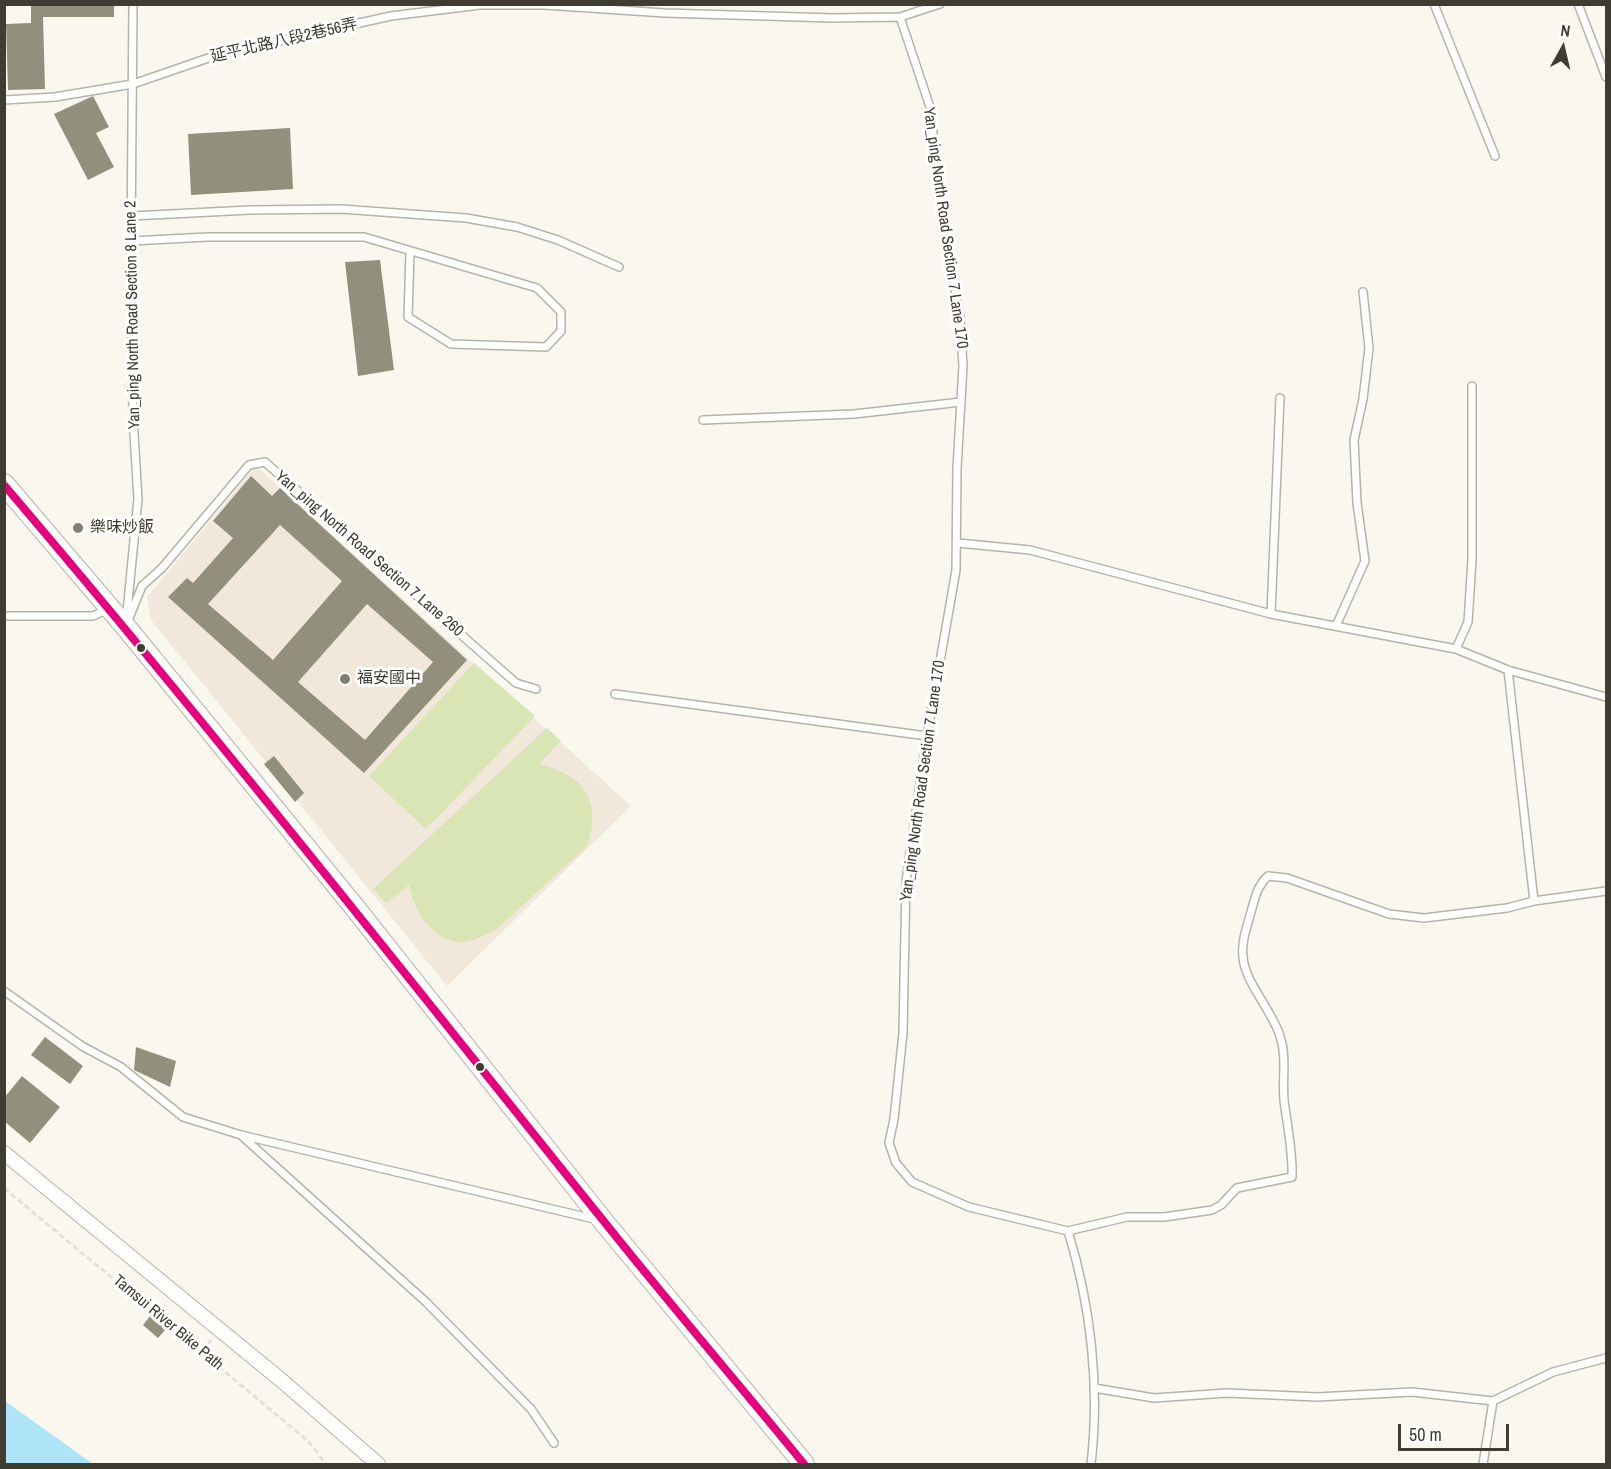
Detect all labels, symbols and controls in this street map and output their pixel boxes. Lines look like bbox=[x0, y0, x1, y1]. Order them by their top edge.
street label: 延平北路八段2巷56弄 bbox=[209, 15, 359, 67]
north arrow bbox=[1533, 18, 1593, 78]
text: N bbox=[1559, 19, 1572, 42]
street label: Yan_ping North Road Section 7 Lane 170 bbox=[919, 106, 971, 350]
street label: Yan_ping North Road Section 8 Lane 2 bbox=[121, 200, 145, 430]
street label: Yan_ping North Road Section 7 Lane 260 bbox=[271, 467, 467, 641]
place label: 樂味炒飯 bbox=[90, 518, 154, 538]
marker: 樂味炒飯 bbox=[71, 521, 85, 535]
unlabelled marker bbox=[135, 642, 147, 654]
street label: Yan_ping North Road Section 7 Lane 170 bbox=[897, 659, 949, 903]
place label: 福安國中 bbox=[357, 669, 421, 689]
marker: 福安國中 bbox=[338, 672, 352, 686]
unlabelled marker bbox=[474, 1061, 486, 1073]
street label: Tamsui River Bike Path bbox=[109, 1271, 227, 1375]
scale bar bbox=[1401, 1412, 1512, 1450]
text: 50 m bbox=[1409, 1422, 1442, 1447]

